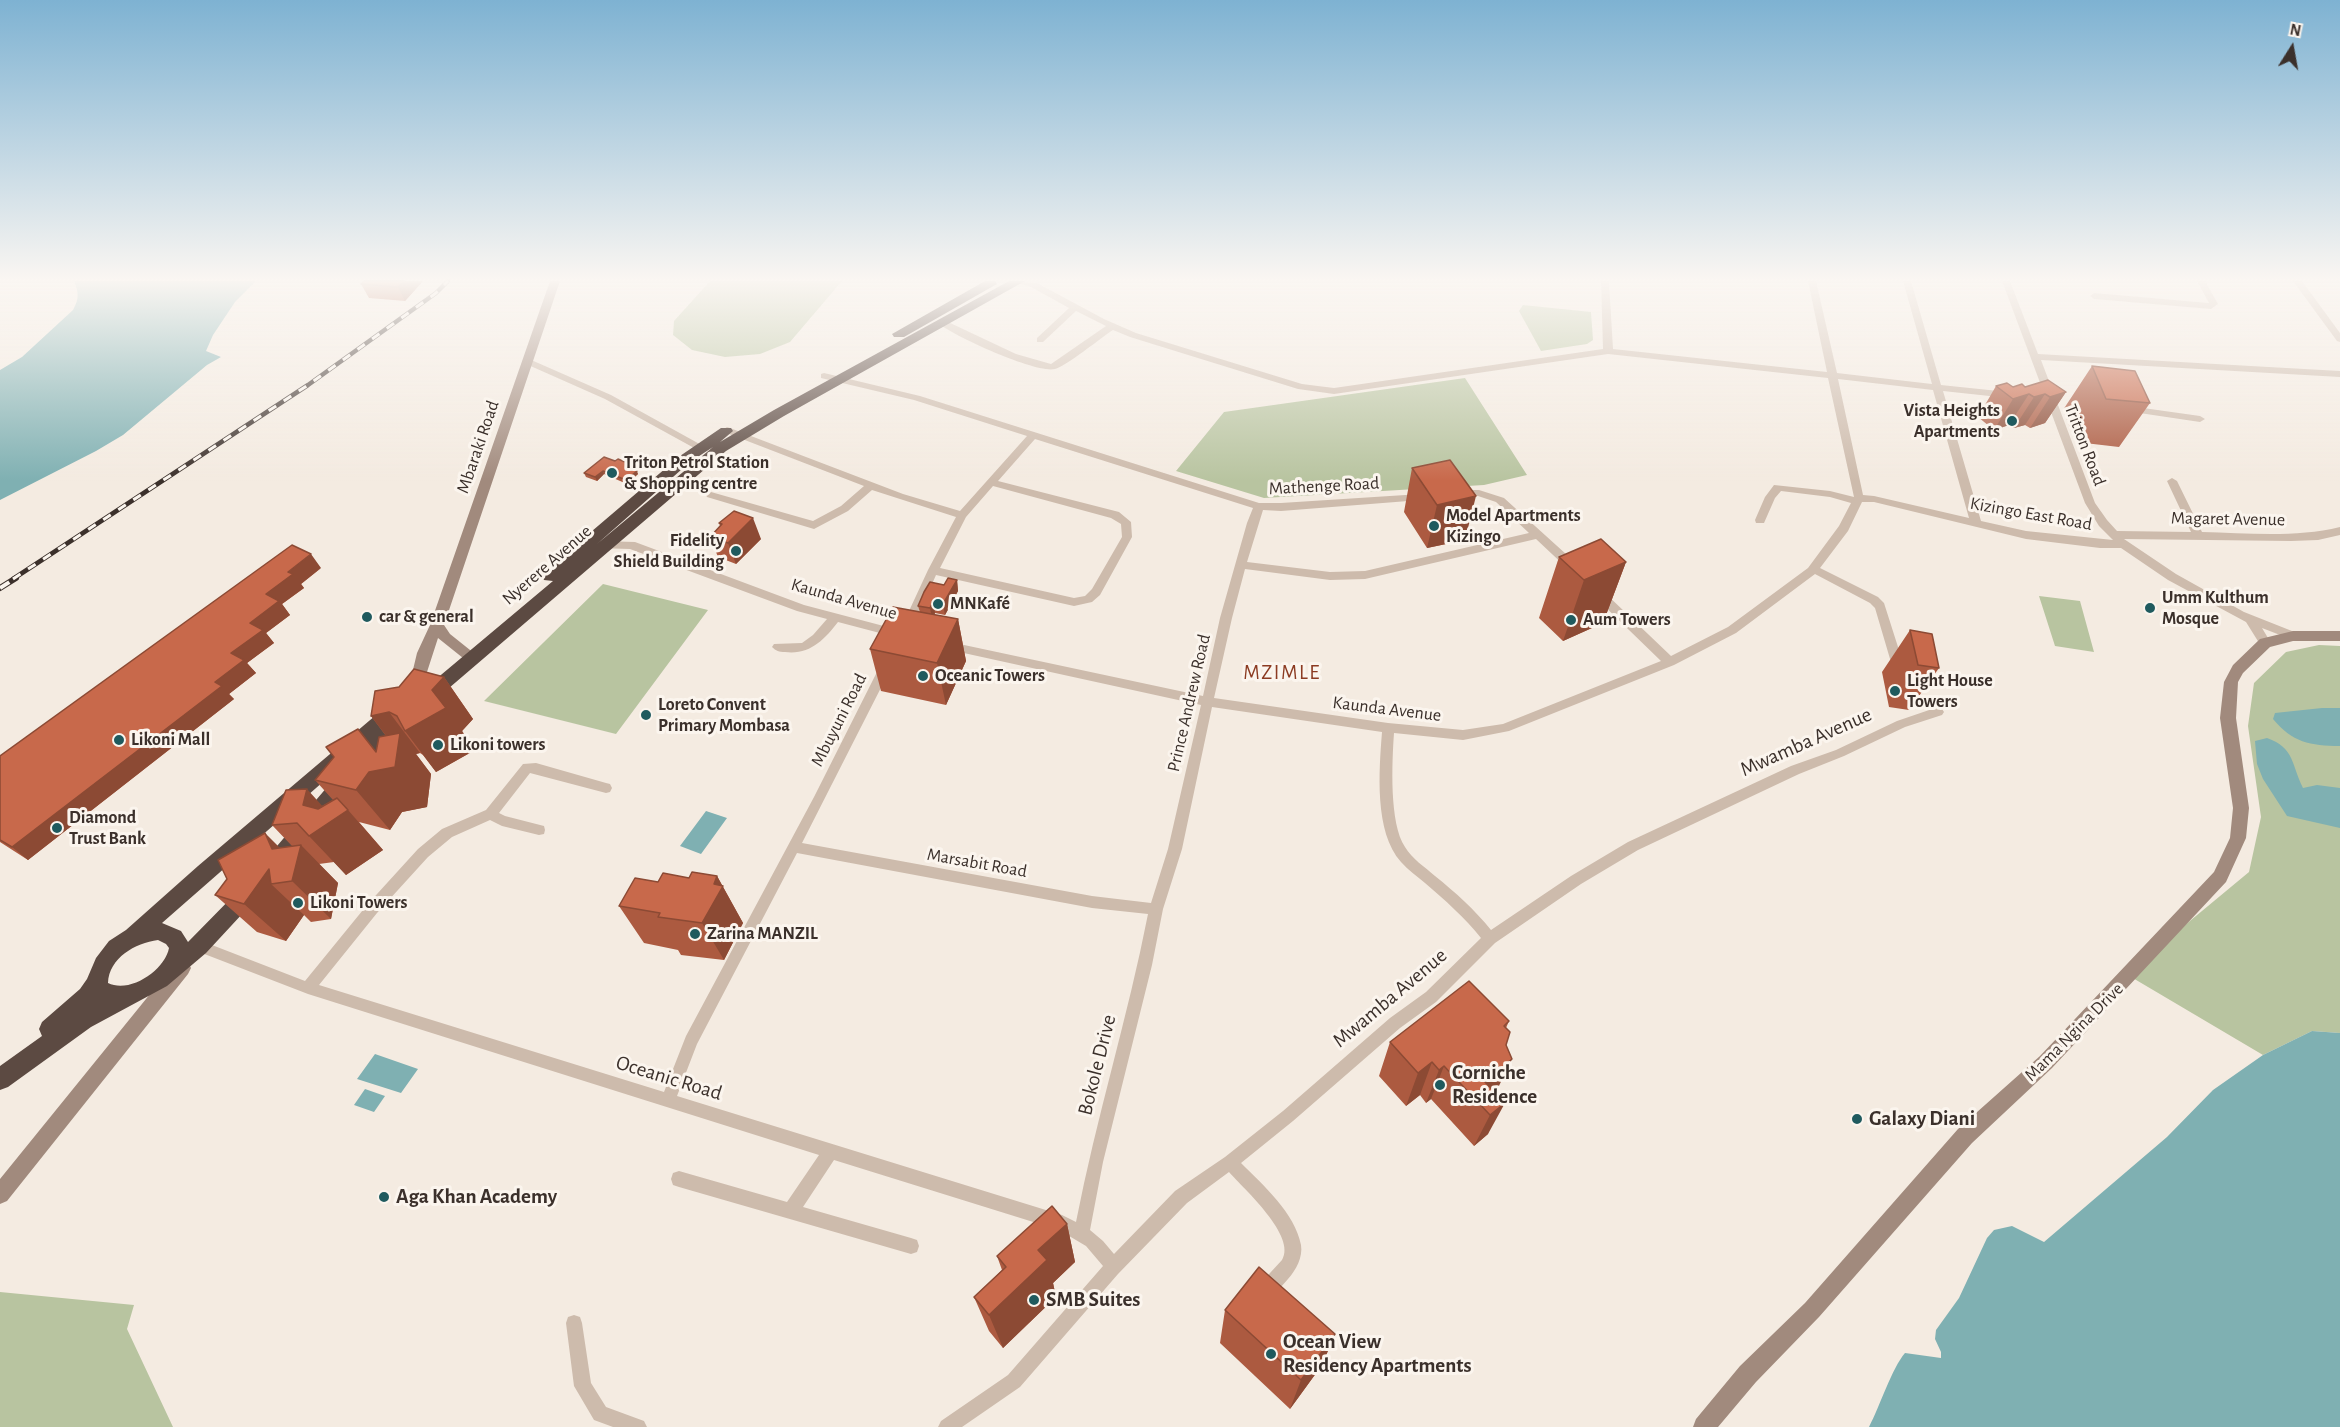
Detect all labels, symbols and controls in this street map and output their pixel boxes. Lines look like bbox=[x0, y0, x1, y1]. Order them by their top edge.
north arrow bbox=[2262, 18, 2322, 78]
text: N bbox=[2288, 21, 2302, 39]
street label: Mbaraki Road bbox=[452, 398, 504, 496]
place label: Vista Heights Apartments bbox=[1903, 400, 2000, 442]
street label: Tritton Road bbox=[2060, 401, 2110, 489]
marker: Vista Heights Apartments bbox=[2005, 414, 2019, 428]
place label: Triton Petrol Station & Shopping centre bbox=[624, 452, 769, 494]
marker: Triton Petrol Station & Shopping centre bbox=[605, 466, 619, 480]
street label: Mathenge Road bbox=[1268, 472, 1380, 500]
street label: Kizingo East Road bbox=[1968, 493, 2094, 535]
place label: Model Apartments Kizingo bbox=[1446, 505, 1581, 548]
street label: Magaret Avenue bbox=[2171, 507, 2285, 531]
marker: Model Apartments Kizingo bbox=[1427, 519, 1441, 533]
street label: Nyerere Avenue bbox=[498, 520, 596, 610]
place label: Fidelity Shield Building bbox=[614, 530, 724, 572]
marker: Fidelity Shield Building bbox=[729, 544, 743, 558]
street label: Kaunda Avenue bbox=[788, 574, 900, 624]
place label: Umm Kulthum Mosque bbox=[2162, 587, 2269, 630]
place label: MNKafé bbox=[950, 593, 1010, 615]
marker: MNKafé bbox=[931, 597, 945, 611]
marker: Umm Kulthum Mosque bbox=[2143, 601, 2157, 615]
place label: car & general bbox=[379, 606, 474, 628]
place label: Aum Towers bbox=[1583, 609, 1671, 631]
marker: car & general bbox=[360, 610, 374, 624]
marker: Aum Towers bbox=[1564, 613, 1578, 627]
street label: Prince Andrew Road bbox=[1163, 632, 1215, 774]
district label: MZIMLE bbox=[1243, 660, 1321, 686]
place label: Oceanic Towers bbox=[935, 665, 1045, 687]
marker: Oceanic Towers bbox=[916, 669, 930, 683]
street label: Mbuyuni Road bbox=[806, 670, 872, 770]
place label: Light House Towers bbox=[1907, 670, 1993, 712]
marker: Light House Towers bbox=[1888, 684, 1902, 698]
street label: Kaunda Avenue bbox=[1331, 692, 1443, 726]
place label: Loreto Convent Primary Mombasa bbox=[658, 694, 790, 736]
street label: Mwamba Avenue bbox=[1736, 702, 1876, 782]
marker: Loreto Convent Primary Mombasa bbox=[639, 708, 653, 722]
place label: Likoni Mall bbox=[131, 729, 210, 751]
marker: Likoni Mall bbox=[112, 733, 126, 747]
place label: Likoni towers bbox=[450, 734, 545, 756]
marker: Likoni towers bbox=[431, 738, 445, 752]
place label: Diamond Trust Bank bbox=[69, 807, 146, 850]
marker: Diamond Trust Bank bbox=[50, 821, 64, 835]
street label: Marsabit Road bbox=[925, 844, 1029, 882]
place label: Likoni Towers bbox=[310, 892, 407, 914]
marker: Likoni Towers bbox=[291, 896, 305, 910]
place label: Zarina MANZIL bbox=[707, 923, 818, 945]
marker: Zarina MANZIL bbox=[688, 927, 702, 941]
street label: Mwamba Avenue bbox=[1328, 943, 1452, 1053]
street label: Mama Ngina Drive bbox=[2020, 978, 2128, 1086]
street label: Bokole Drive bbox=[1072, 1012, 1122, 1118]
street label: Oceanic Road bbox=[613, 1050, 725, 1106]
place label: Corniche Residence bbox=[1452, 1060, 1537, 1110]
marker: Corniche Residence bbox=[1433, 1078, 1447, 1092]
place label: Galaxy Diani bbox=[1869, 1106, 1975, 1132]
marker: Galaxy Diani bbox=[1850, 1112, 1864, 1126]
place label: Aga Khan Academy bbox=[396, 1184, 557, 1210]
marker: Aga Khan Academy bbox=[377, 1190, 391, 1204]
place label: SMB Suites bbox=[1046, 1287, 1140, 1313]
marker: SMB Suites bbox=[1027, 1293, 1041, 1307]
place label: Ocean View Residency Apartments bbox=[1283, 1329, 1472, 1379]
marker: Ocean View Residency Apartments bbox=[1264, 1347, 1278, 1361]

